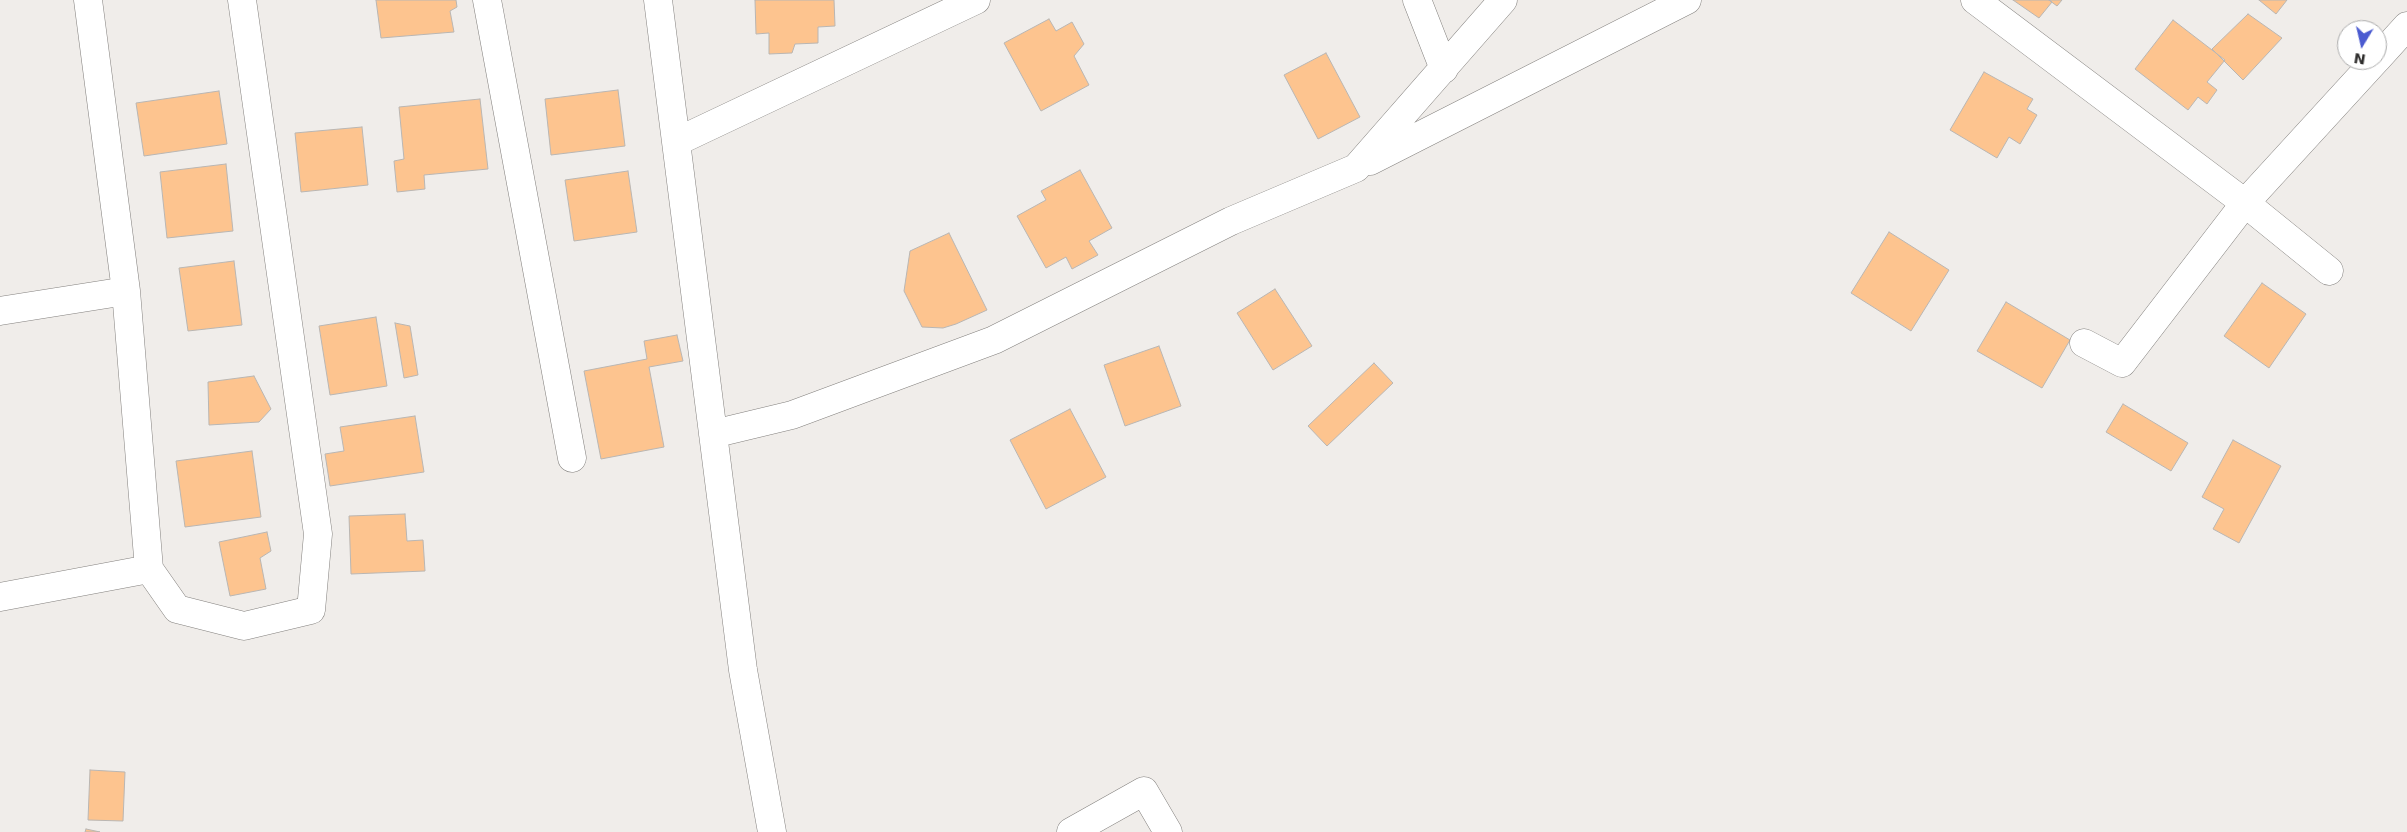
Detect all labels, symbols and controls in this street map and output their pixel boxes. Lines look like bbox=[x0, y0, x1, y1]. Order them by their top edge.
north arrow bbox=[2337, 20, 2387, 70]
text: N bbox=[2353, 50, 2367, 68]

